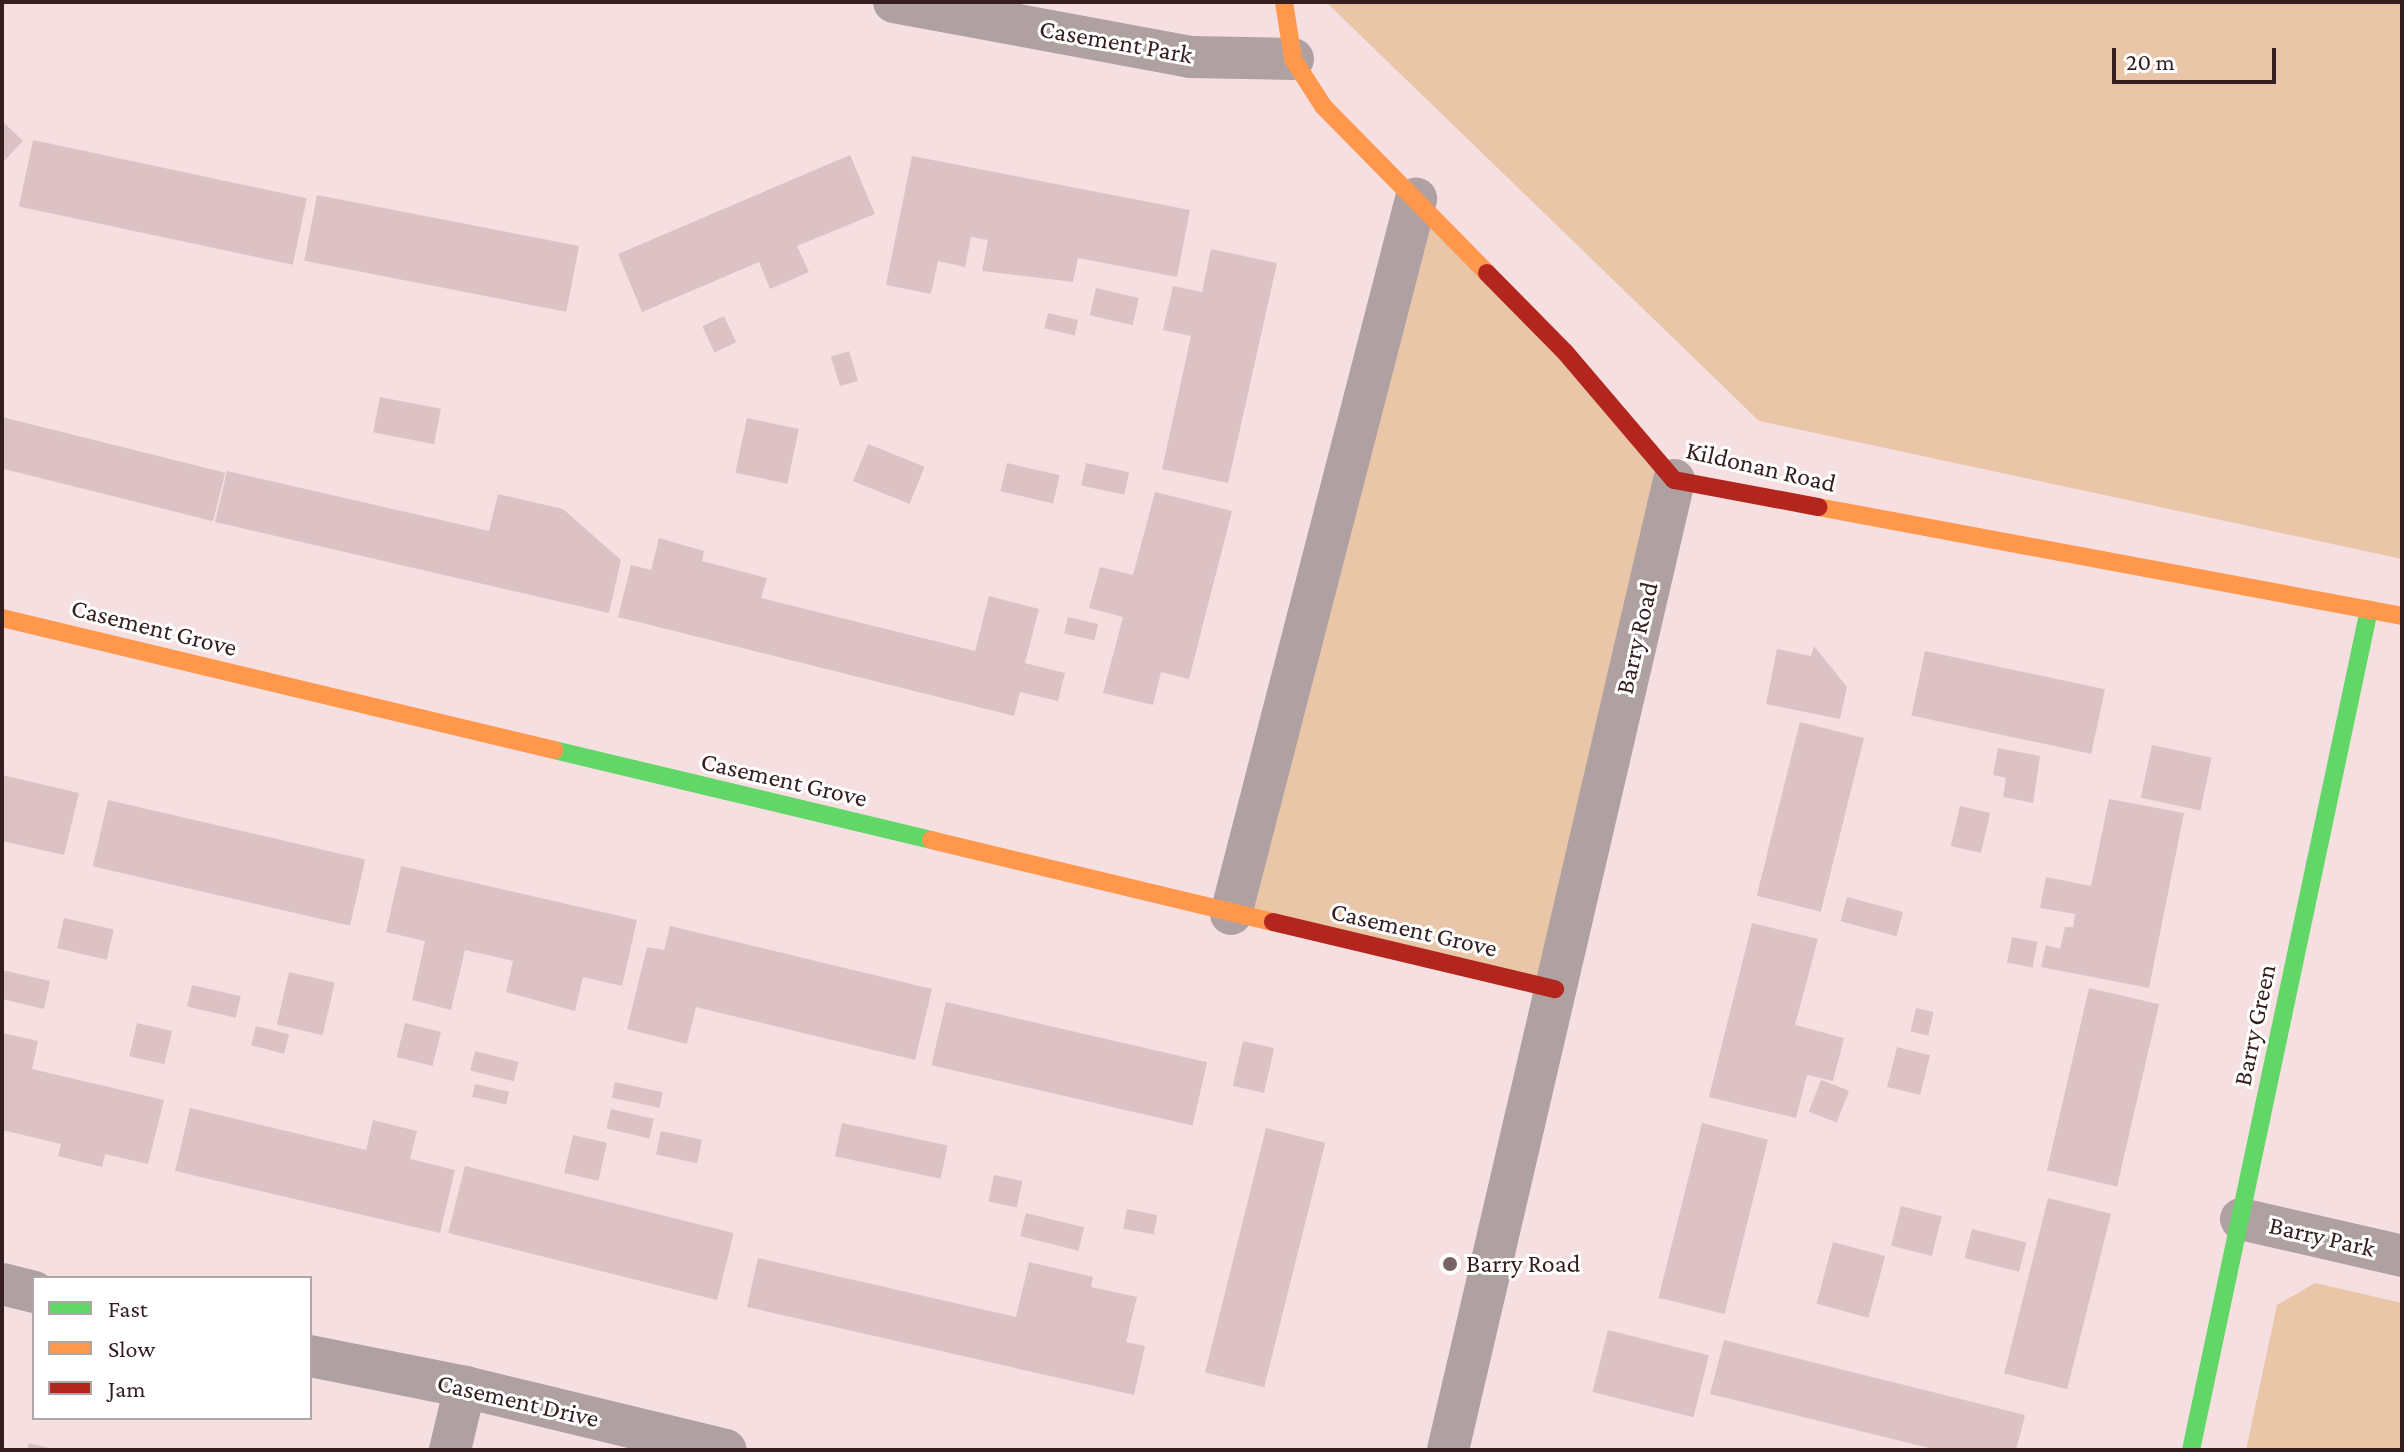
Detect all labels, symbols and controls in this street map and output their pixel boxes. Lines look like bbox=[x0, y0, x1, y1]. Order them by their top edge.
street label: Casement Park bbox=[1037, 13, 1195, 71]
scale bar bbox=[2116, 32, 2280, 82]
text: 20 m bbox=[2126, 48, 2175, 75]
street label: Kildonan Road bbox=[1683, 435, 1839, 499]
street label: Barry Road bbox=[1609, 579, 1665, 697]
street label: Casement Grove bbox=[68, 592, 240, 664]
street label: Casement Grove bbox=[698, 746, 870, 814]
street label: Casement Grove bbox=[1328, 896, 1500, 964]
street label: Barry Green bbox=[2227, 961, 2283, 1089]
street label: Barry Park bbox=[2266, 1210, 2378, 1264]
place label: Barry Road bbox=[1466, 1248, 1580, 1280]
marker: Barry Road bbox=[1441, 1255, 1459, 1273]
legend bbox=[32, 1276, 312, 1420]
text: Fast bbox=[108, 1295, 148, 1322]
text: Slow bbox=[108, 1335, 155, 1362]
street label: Casement Drive bbox=[434, 1367, 602, 1435]
text: Jam bbox=[108, 1375, 146, 1402]

